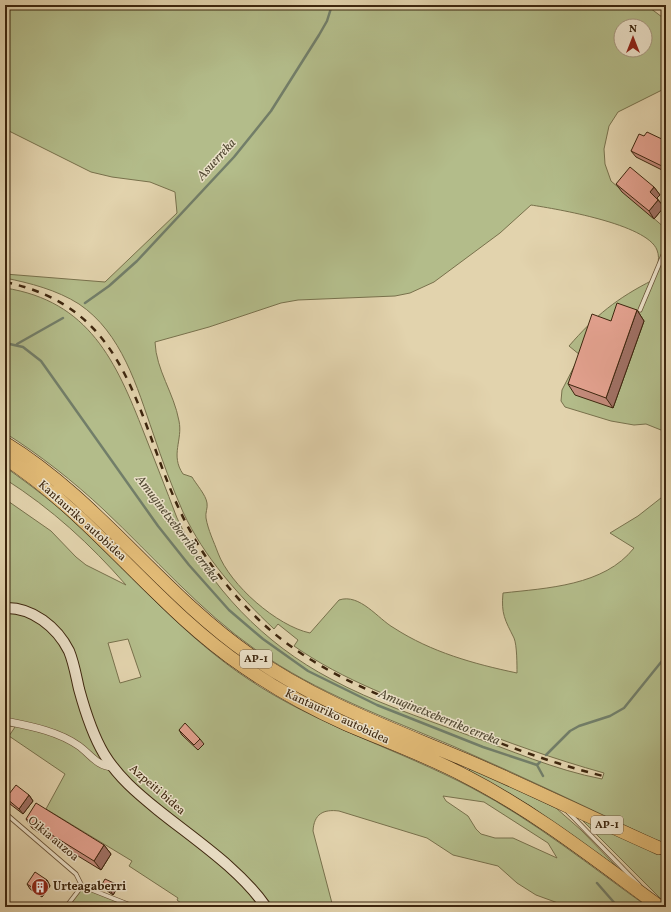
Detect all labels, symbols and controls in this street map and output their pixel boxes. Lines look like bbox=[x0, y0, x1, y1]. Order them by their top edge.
north arrow bbox=[613, 18, 653, 58]
text: N bbox=[629, 22, 637, 37]
water label: Asuerreka bbox=[193, 135, 241, 186]
water label: Amuginetxeberriko erreka bbox=[130, 471, 223, 586]
street label: Kantauriko autobidea bbox=[34, 477, 130, 565]
road number: AP-1 bbox=[240, 650, 272, 668]
water label: Amuginetxeberriko erreka bbox=[374, 685, 503, 751]
street label: Kantauriko autobidea bbox=[282, 686, 392, 748]
street label: Azpeiti bidea bbox=[126, 761, 188, 819]
street label: Oikia auzoa bbox=[24, 813, 82, 865]
road number: AP-1 bbox=[591, 816, 623, 834]
building icon: Urteagaberri bbox=[30, 877, 50, 897]
place label: Urteagaberri bbox=[53, 879, 126, 895]

